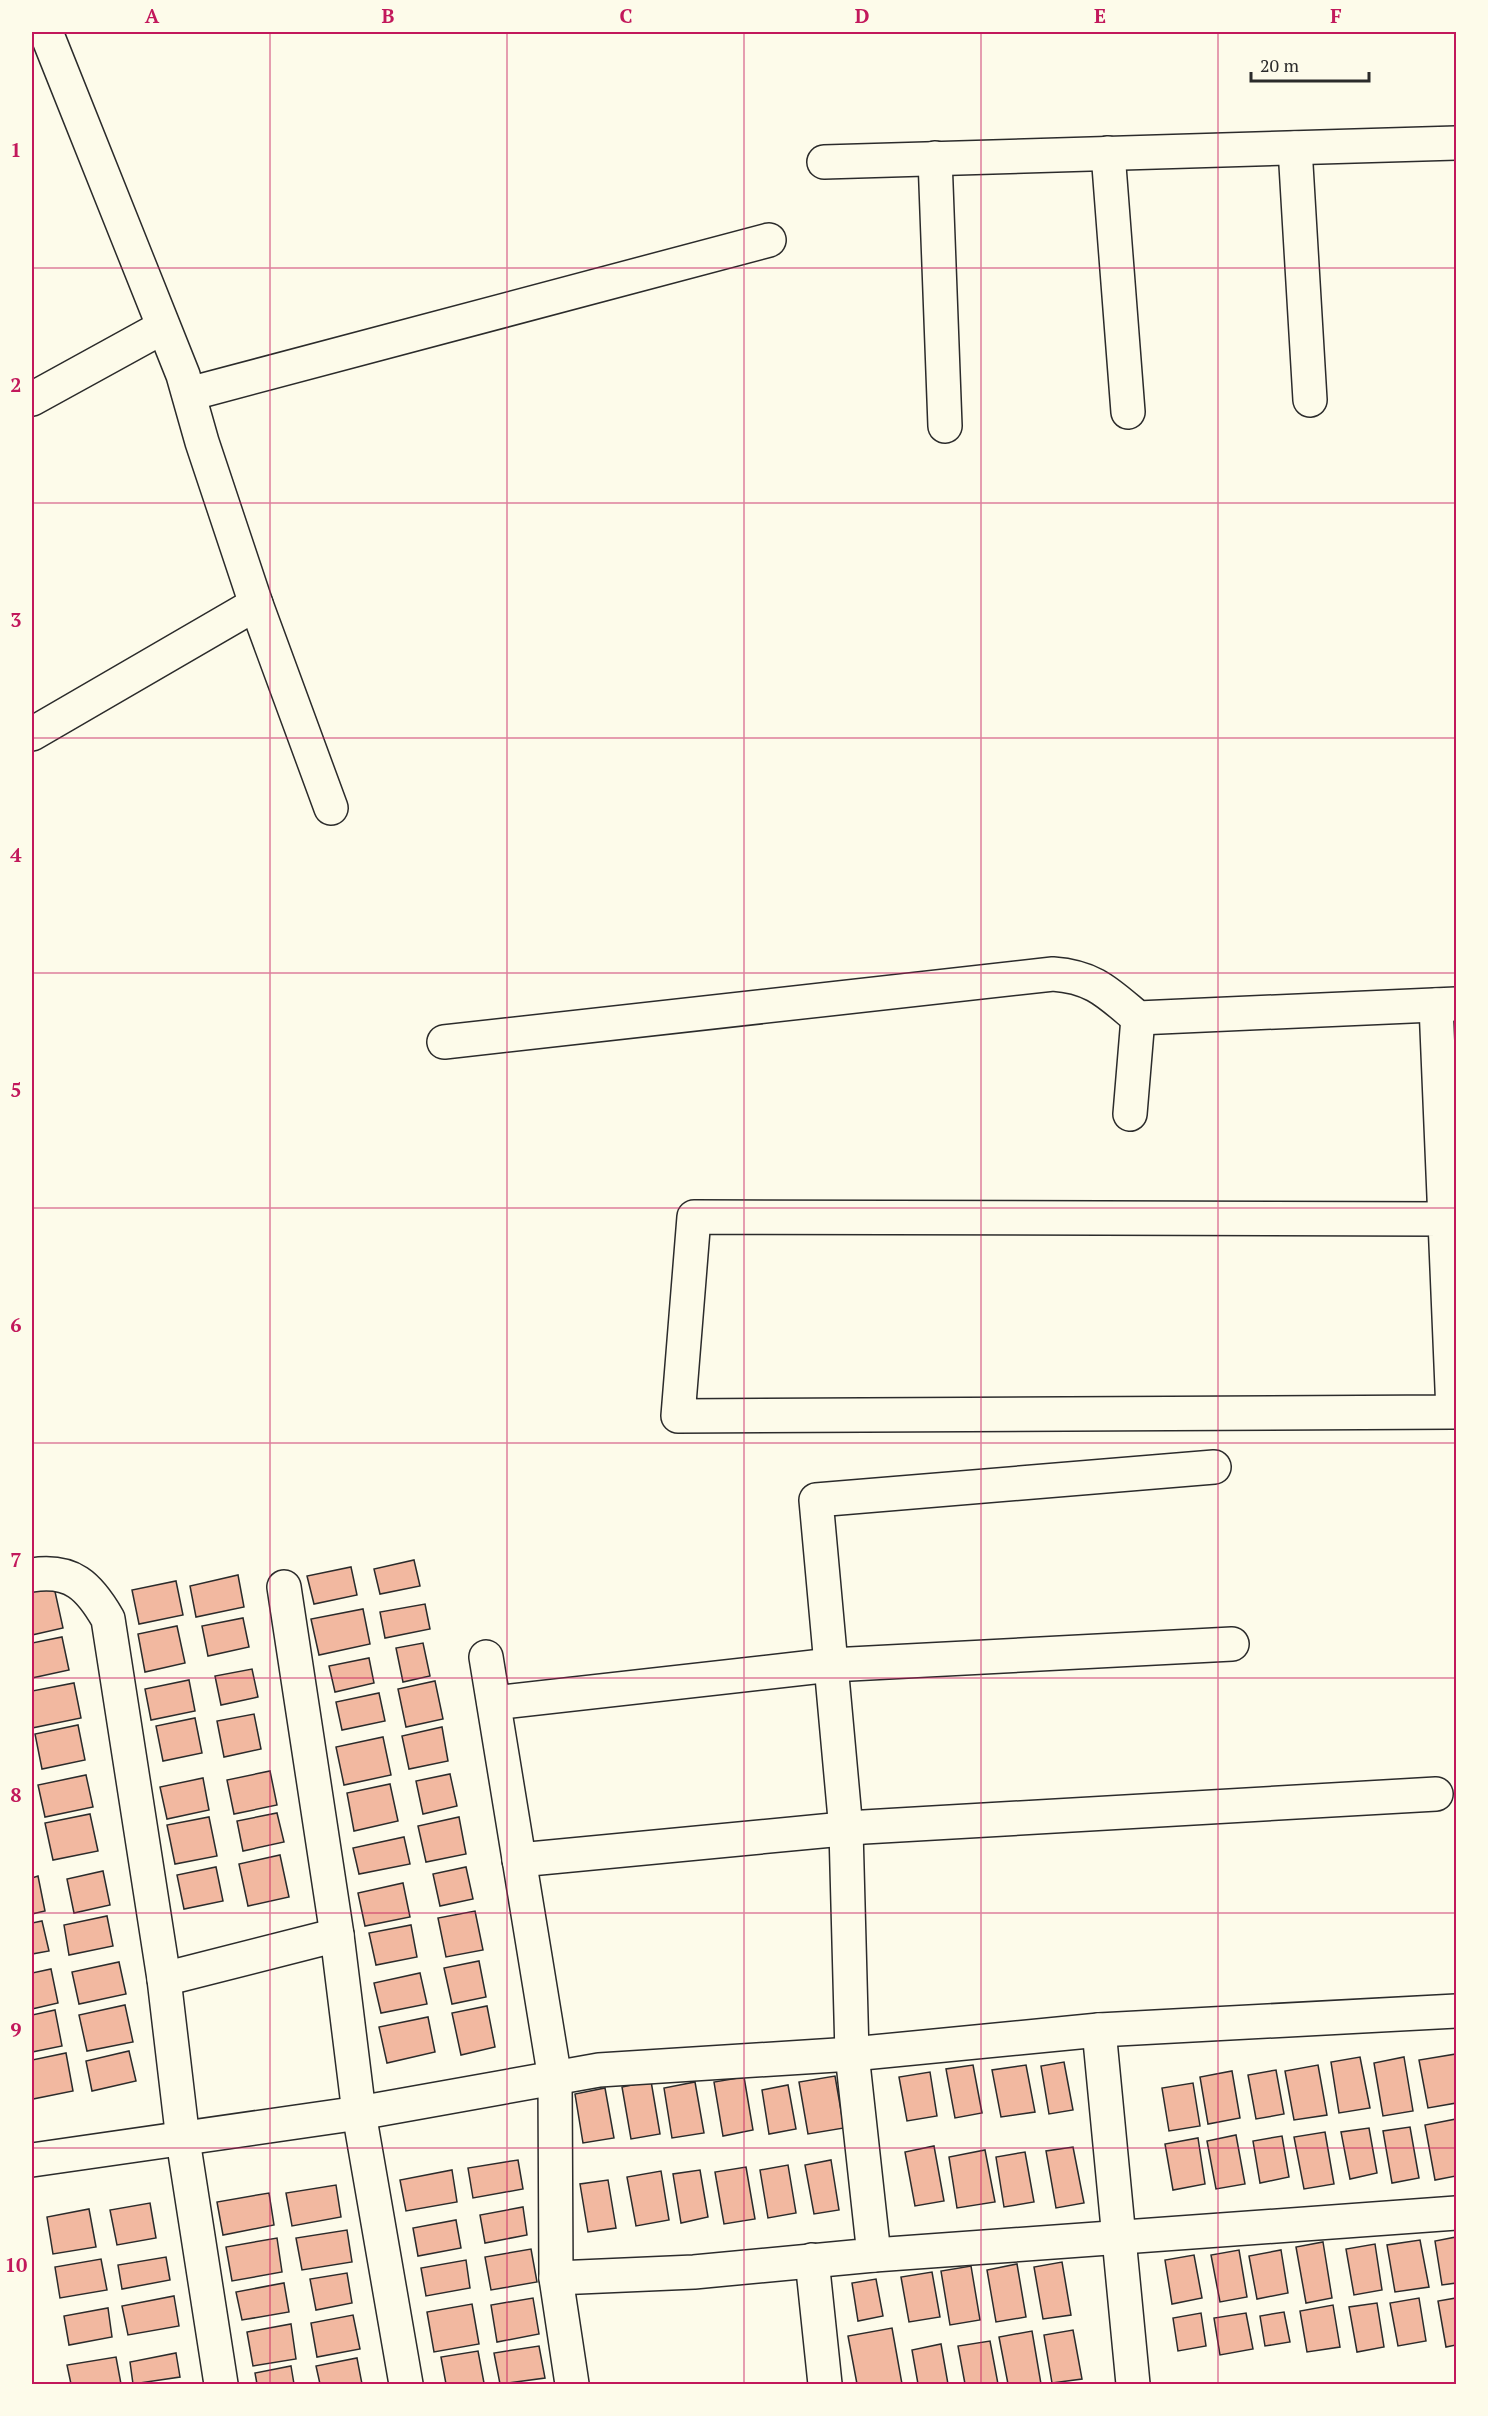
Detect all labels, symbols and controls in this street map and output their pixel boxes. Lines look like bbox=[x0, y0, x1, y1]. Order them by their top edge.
text: A bbox=[145, 2, 160, 29]
text: B bbox=[382, 2, 395, 29]
text: C bbox=[619, 2, 633, 29]
text: D bbox=[855, 2, 869, 29]
text: E bbox=[1094, 2, 1106, 29]
text: F bbox=[1330, 2, 1342, 29]
scale bar bbox=[1251, 45, 1370, 83]
text: 20 m bbox=[1260, 53, 1300, 77]
text: 1 bbox=[10, 136, 22, 163]
text: 2 bbox=[10, 371, 22, 398]
text: 3 bbox=[10, 606, 22, 633]
text: 4 bbox=[10, 841, 22, 868]
text: 5 bbox=[10, 1076, 22, 1103]
text: 6 bbox=[10, 1311, 22, 1338]
text: 7 bbox=[10, 1546, 22, 1573]
text: 8 bbox=[10, 1781, 22, 1808]
text: 9 bbox=[10, 2016, 22, 2043]
text: 10 bbox=[5, 2251, 27, 2278]

